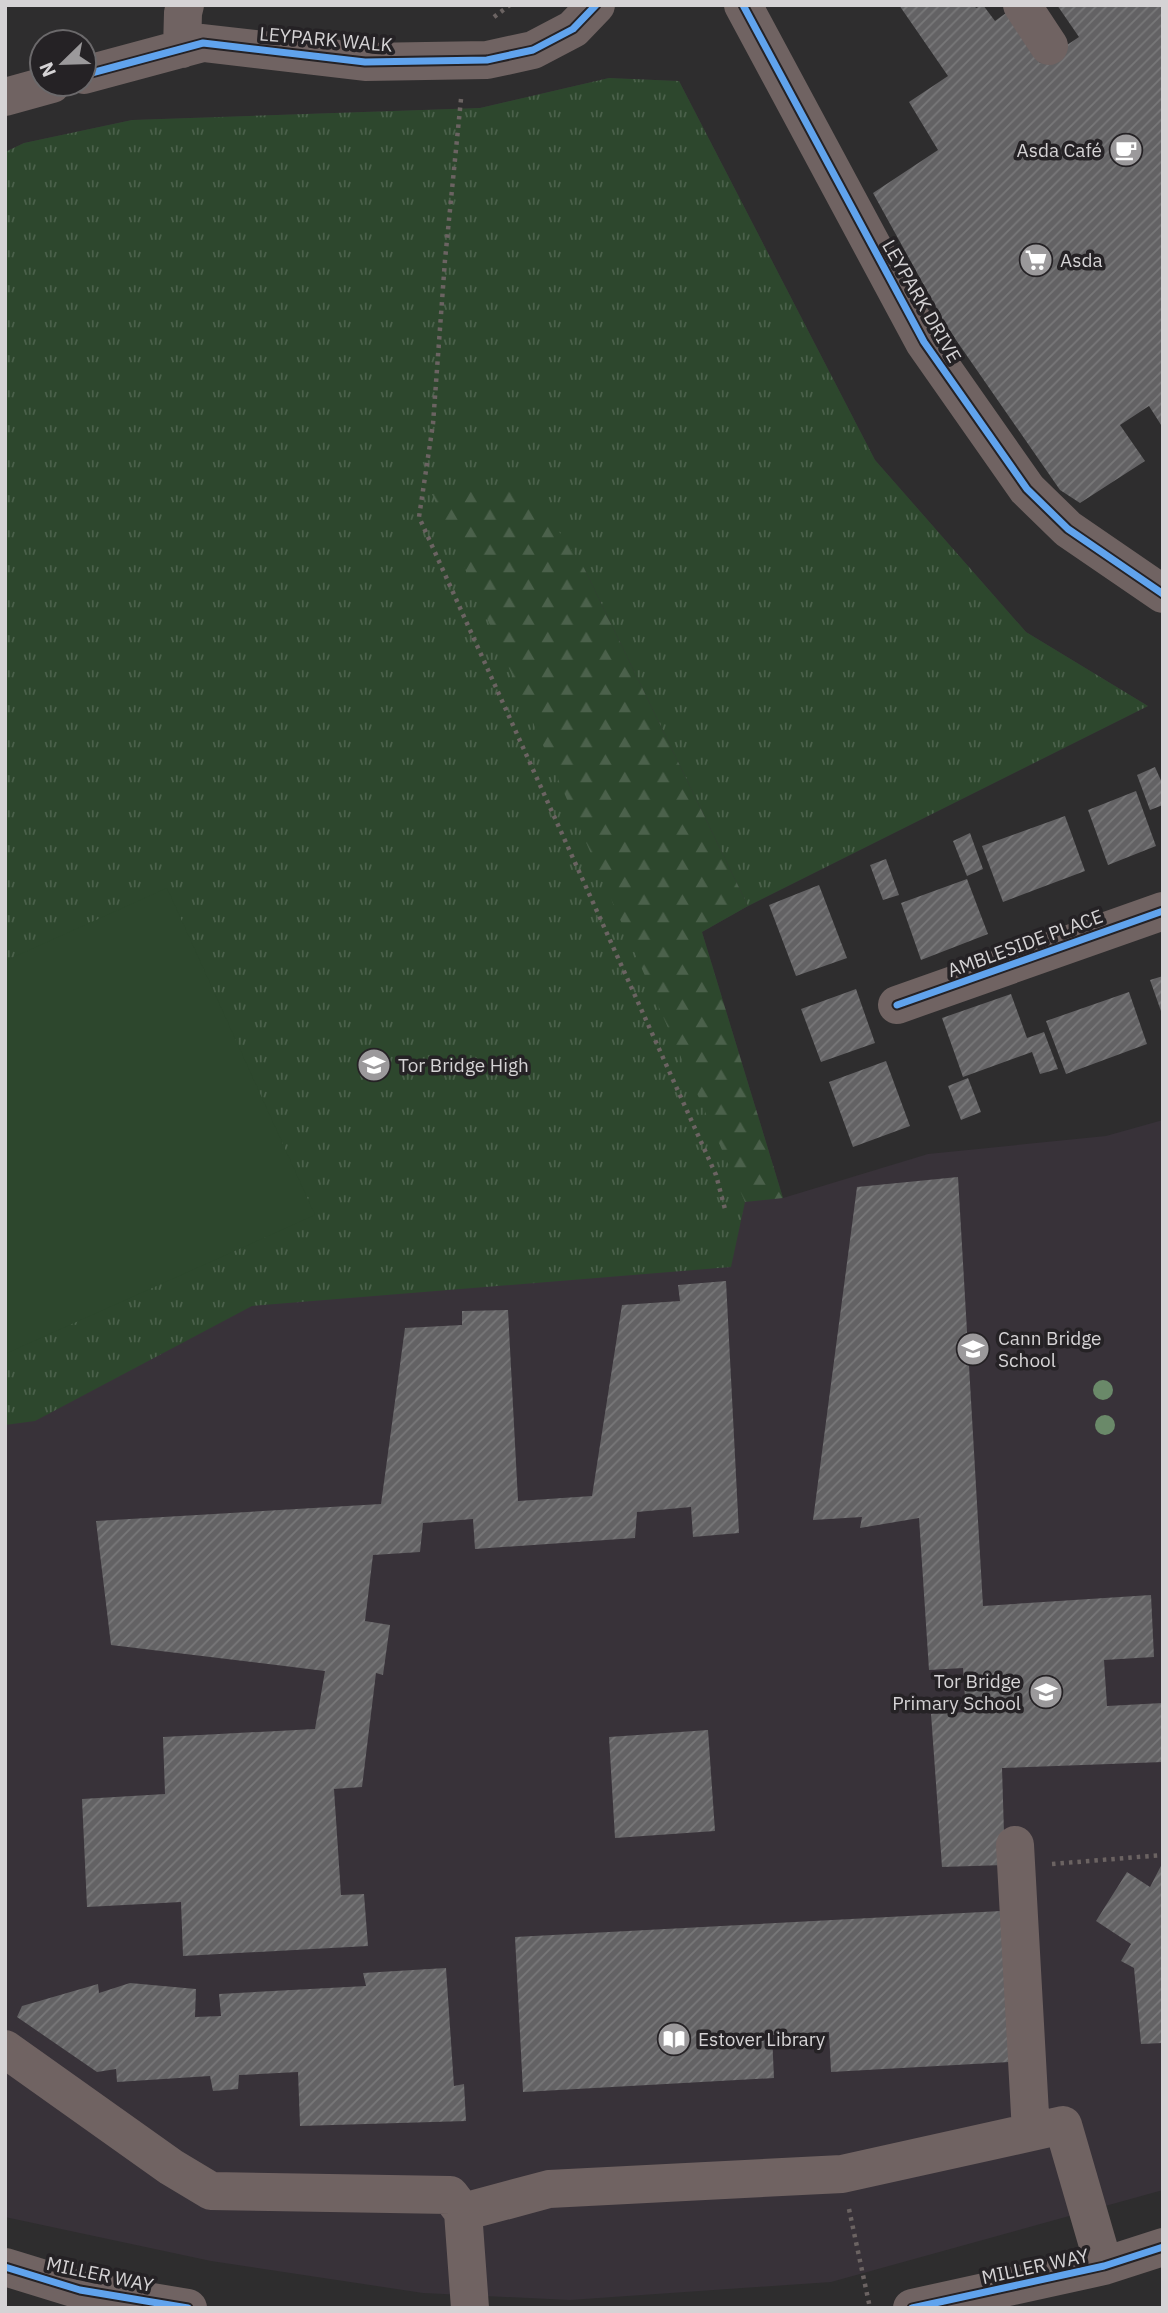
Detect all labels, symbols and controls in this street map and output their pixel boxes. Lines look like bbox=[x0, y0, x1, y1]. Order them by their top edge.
street label: LEYPARK WALK bbox=[258, 21, 394, 57]
north arrow bbox=[28, 28, 98, 98]
text: N bbox=[34, 59, 61, 81]
cafe icon: Asda Café bbox=[1107, 131, 1145, 169]
place label: Asda Café bbox=[1016, 138, 1102, 162]
street label: LEYPARK DRIVE bbox=[877, 235, 967, 367]
supermarket icon: Asda bbox=[1017, 241, 1055, 279]
place label: Asda bbox=[1060, 248, 1103, 272]
street label: AMBLESIDE PLACE bbox=[944, 904, 1106, 982]
school or university icon: Tor Bridge High bbox=[355, 1046, 393, 1084]
place label: Tor Bridge High bbox=[398, 1053, 529, 1077]
place label: Cann Bridge School bbox=[998, 1326, 1102, 1372]
school or university icon: Cann Bridge School bbox=[954, 1330, 992, 1368]
place label: Tor Bridge Primary School bbox=[892, 1669, 1021, 1715]
school or university icon: Tor Bridge Primary School bbox=[1027, 1673, 1065, 1711]
library icon: Estover Library bbox=[655, 2020, 693, 2058]
place label: Estover Library bbox=[698, 2027, 826, 2051]
street label: MILLER WAY bbox=[979, 2243, 1092, 2289]
street label: MILLER WAY bbox=[44, 2251, 157, 2297]

